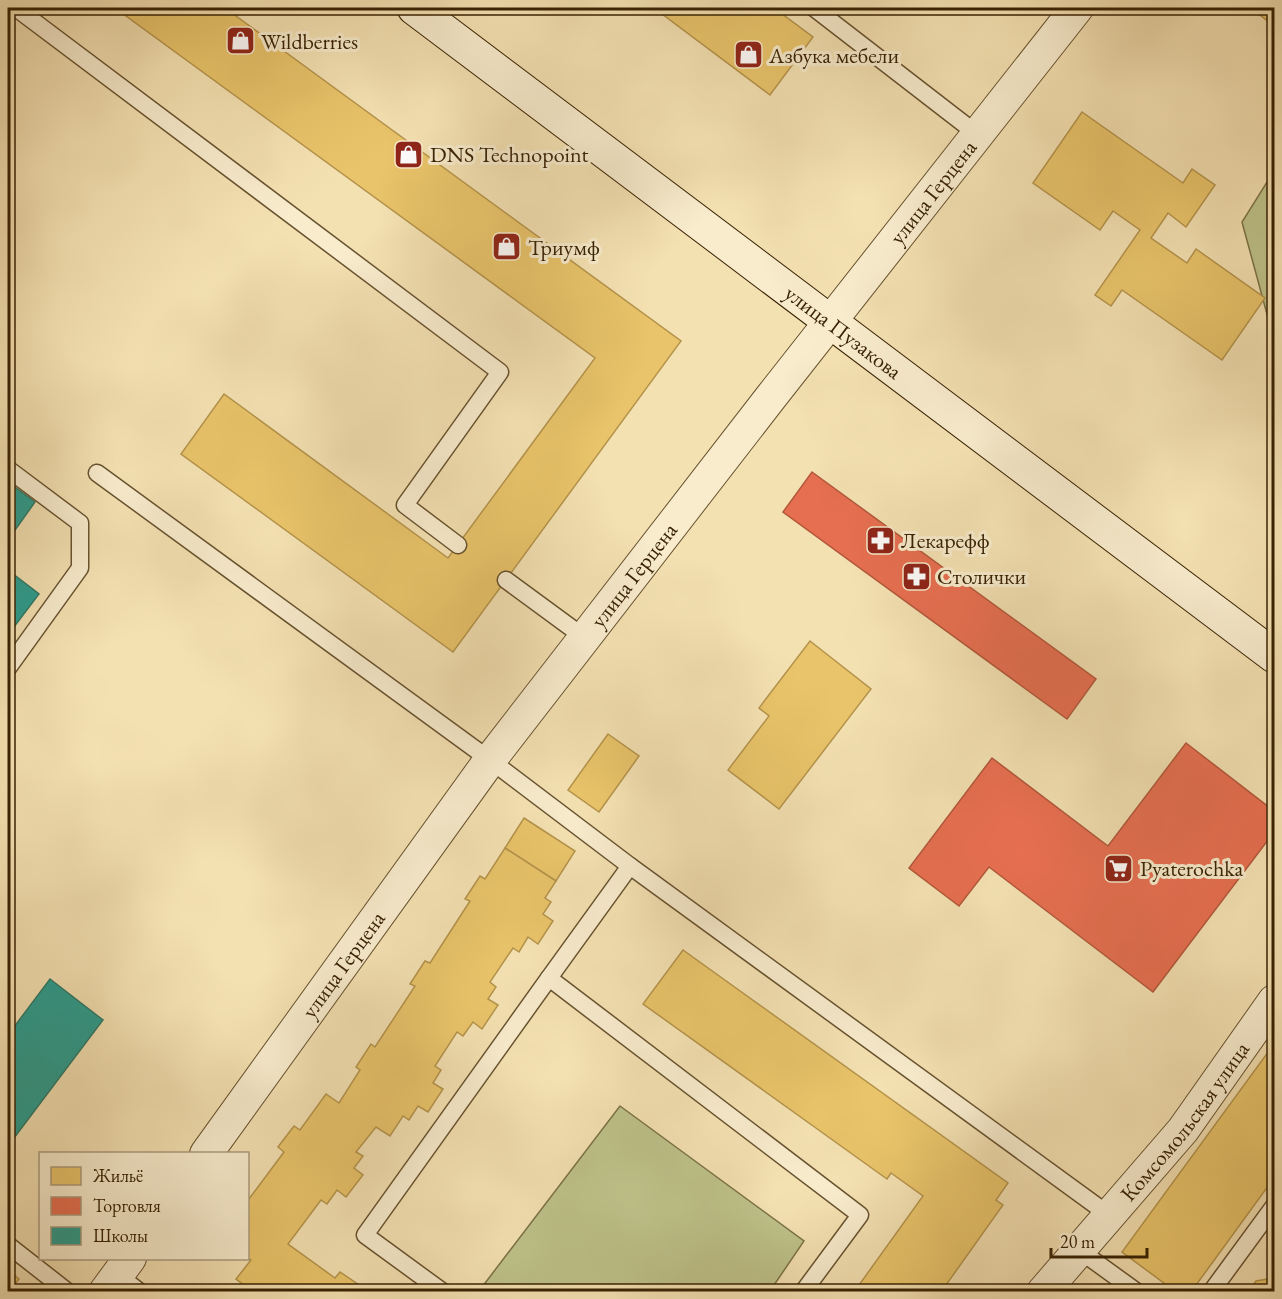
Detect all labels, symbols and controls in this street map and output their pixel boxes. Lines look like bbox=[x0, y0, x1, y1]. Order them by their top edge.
shop icon: Wildberries bbox=[224, 25, 256, 57]
place label: Wildberries bbox=[261, 27, 358, 56]
shop icon: Азбука мебели bbox=[732, 39, 764, 71]
place label: Азбука мебели bbox=[768, 41, 899, 70]
street label: улица Герцена bbox=[883, 134, 983, 250]
shop icon: DNS Technopoint bbox=[393, 138, 425, 170]
place label: DNS Technopoint bbox=[430, 140, 589, 169]
shop icon: Триумф bbox=[491, 231, 523, 263]
place label: Триумф bbox=[528, 233, 600, 262]
street label: улица Пузакова bbox=[779, 279, 908, 386]
street label: улица Герцена bbox=[584, 516, 684, 633]
pharmacy icon: Лекарефф bbox=[864, 524, 896, 556]
place label: Лекарефф bbox=[901, 526, 990, 555]
pharmacy icon: Столички bbox=[900, 560, 932, 592]
place label: Столички bbox=[937, 562, 1027, 591]
supermarket icon: Pyaterochka bbox=[1103, 852, 1135, 884]
place label: Pyaterochka bbox=[1140, 854, 1244, 883]
street label: улица Герцена bbox=[295, 905, 392, 1024]
street label: Комсомольская улица bbox=[1114, 1036, 1256, 1207]
legend bbox=[39, 1152, 249, 1260]
text: Жильё bbox=[92, 1164, 143, 1187]
text: Торговля bbox=[93, 1194, 161, 1217]
scale bar bbox=[1051, 1221, 1147, 1259]
text: Школы bbox=[93, 1224, 148, 1247]
text: 20 m bbox=[1060, 1230, 1095, 1253]

